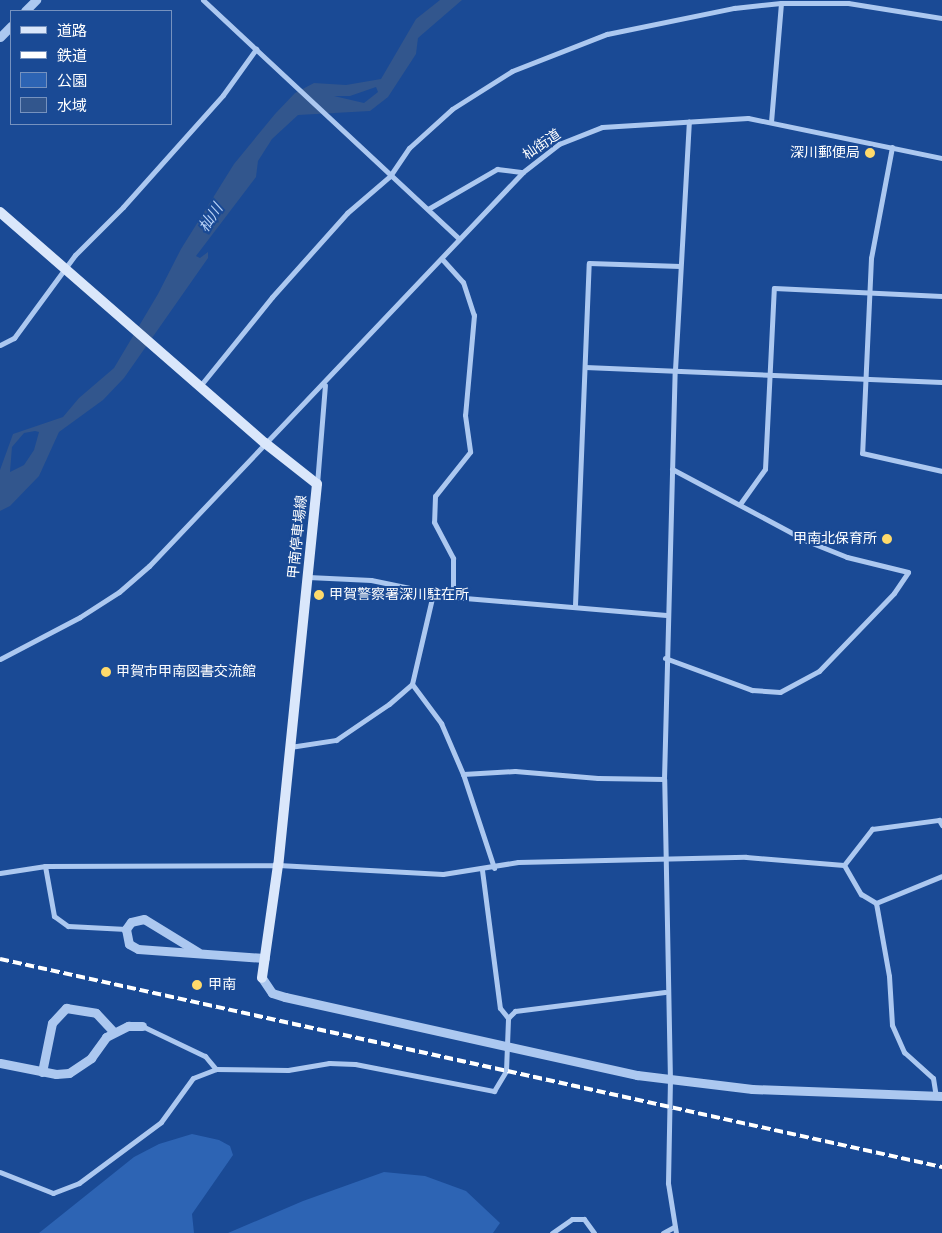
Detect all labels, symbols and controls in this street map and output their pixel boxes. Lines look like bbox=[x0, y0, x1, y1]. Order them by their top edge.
legend bbox=[10, 10, 172, 125]
text: 道路 bbox=[57, 22, 87, 40]
text: 鉄道 bbox=[57, 47, 87, 65]
text: 公園 bbox=[57, 72, 87, 90]
text: 水域 bbox=[57, 97, 87, 115]
street label: 杣街道 bbox=[520, 126, 564, 164]
place label: 深川郵便局 bbox=[790, 145, 860, 161]
marker: 深川郵便局 bbox=[864, 147, 876, 159]
water label: 杣川 bbox=[195, 201, 227, 235]
street label: 甲南停車場線 bbox=[285, 494, 311, 580]
place label: 甲南北保育所 bbox=[793, 531, 877, 547]
marker: 甲南北保育所 bbox=[881, 533, 893, 545]
place label: 甲賀警察署深川駐在所 bbox=[329, 587, 469, 603]
marker: 甲賀警察署深川駐在所 bbox=[313, 589, 325, 601]
place label: 甲賀市甲南図書交流館 bbox=[116, 664, 256, 680]
marker: 甲賀市甲南図書交流館 bbox=[100, 666, 112, 678]
place label: 甲南 bbox=[208, 977, 236, 993]
marker: 甲南 bbox=[190, 978, 204, 992]

